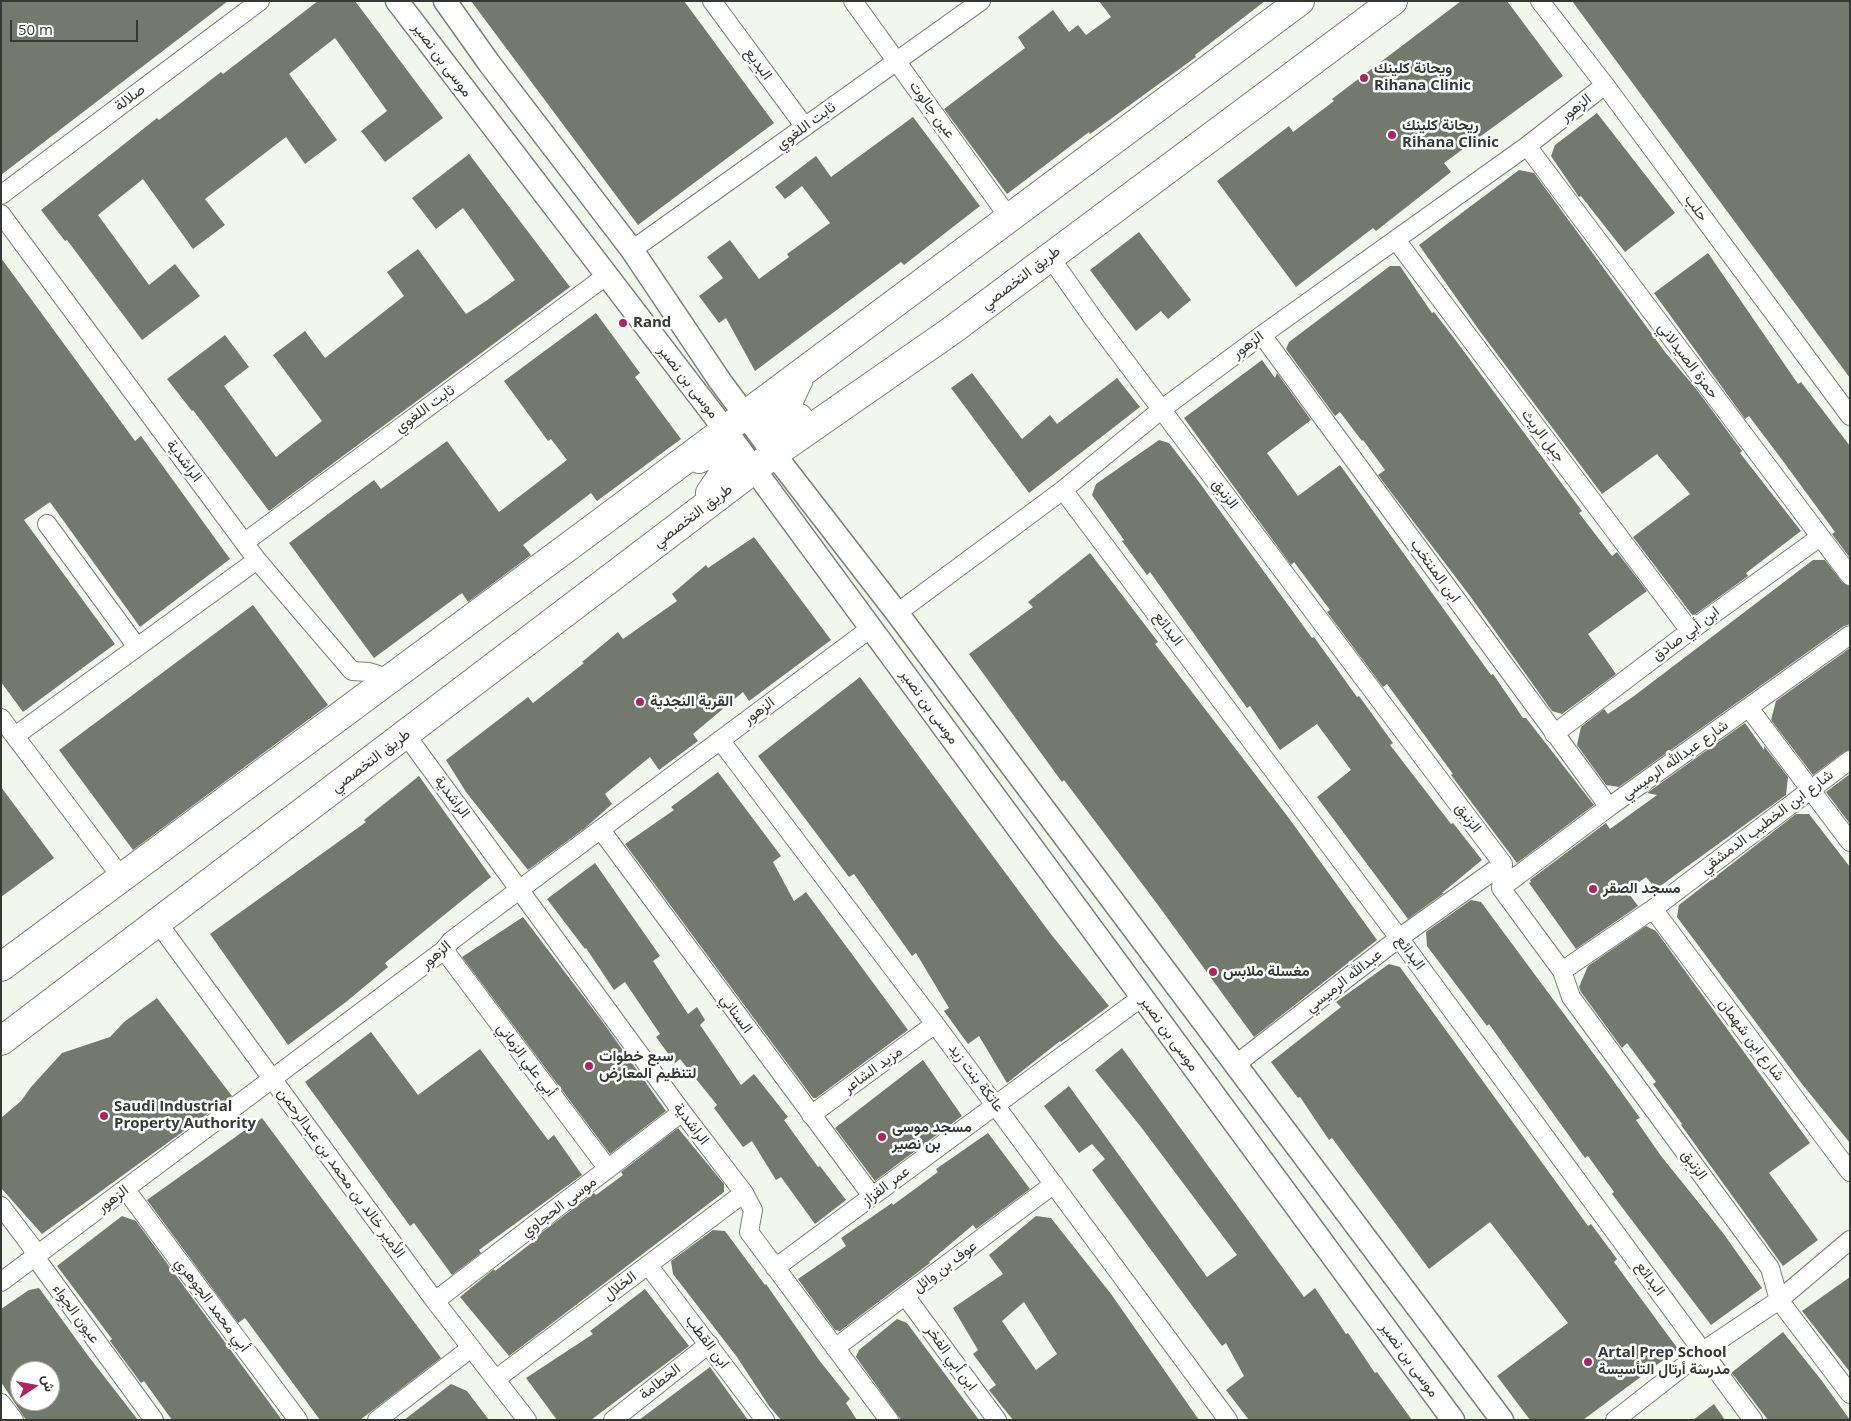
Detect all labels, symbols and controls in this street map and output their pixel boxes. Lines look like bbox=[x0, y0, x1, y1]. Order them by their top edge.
scale bar bbox=[12, 10, 140, 42]
text: 50 m bbox=[18, 19, 53, 39]
street label: موسى بن نصير bbox=[408, 19, 476, 101]
street label: البديع bbox=[740, 44, 776, 84]
place label: ويحانة كلينك Rihana Clinic bbox=[1374, 60, 1471, 95]
marker: ويحانة كلينك Rihana Clinic bbox=[1358, 72, 1370, 84]
street label: عين جالوت bbox=[905, 78, 959, 142]
street label: صلالة bbox=[111, 81, 149, 115]
street label: الزهور bbox=[1557, 90, 1595, 126]
street label: ثابت اللغوي bbox=[773, 98, 839, 154]
place label: ريحانة كلينك Rihana Clinic bbox=[1402, 117, 1499, 152]
marker: ريحانة كلينك Rihana Clinic bbox=[1386, 129, 1398, 141]
street label: حلب bbox=[1680, 191, 1712, 225]
street label: طريق التخصصي bbox=[978, 242, 1064, 314]
place label: Rand bbox=[633, 314, 671, 332]
marker: Rand bbox=[617, 317, 629, 329]
street label: حمزة الصيدلاني bbox=[1653, 319, 1723, 403]
street label: الزهور bbox=[1229, 328, 1267, 362]
street label: موسى بن نصير bbox=[654, 342, 722, 422]
street label: ثابت اللغوي bbox=[392, 381, 458, 437]
street label: جبل الريث bbox=[1517, 406, 1569, 466]
street label: الراشدية bbox=[162, 436, 206, 486]
street label: الزنبق bbox=[1208, 476, 1242, 512]
street label: طريق التخصصي bbox=[650, 480, 736, 552]
street label: ابن المنتخب bbox=[1406, 536, 1464, 606]
street label: ابن أبي صادق bbox=[1649, 603, 1723, 665]
street label: البدائع bbox=[1149, 608, 1187, 650]
street label: موسى بن نصير bbox=[896, 666, 962, 748]
place label: القرية النجدية bbox=[650, 693, 733, 711]
street label: الزهور bbox=[740, 694, 778, 728]
marker: القرية النجدية bbox=[634, 696, 646, 708]
street label: شارع عبدالله الرميسي bbox=[1618, 716, 1732, 804]
street label: طريق التخصصي bbox=[328, 725, 414, 797]
street label: شارع ابن الخطيب الدمشقي bbox=[1697, 766, 1837, 878]
street label: الراشدية bbox=[430, 772, 474, 822]
street label: الزنبق bbox=[1451, 800, 1485, 836]
place label: مسجد الصقر bbox=[1603, 880, 1681, 898]
marker: مسجد الصقر bbox=[1587, 883, 1599, 895]
street label: البدائع bbox=[1392, 932, 1428, 974]
street label: الزهور bbox=[417, 937, 455, 973]
street label: عبدالله الرميسي bbox=[1302, 946, 1386, 1016]
place label: مغسلة ملابس bbox=[1223, 963, 1310, 981]
marker: مغسلة ملابس bbox=[1207, 966, 1219, 978]
street label: السناني bbox=[716, 991, 756, 1037]
street label: موسى بن نصير bbox=[1136, 993, 1202, 1075]
street label: شارع ابن شهمان bbox=[1714, 995, 1788, 1085]
street label: أبي علي الزماني bbox=[492, 1020, 560, 1100]
street label: عاتكة بنت زيد bbox=[944, 1040, 1008, 1116]
street label: مزيد الشاعر bbox=[840, 1043, 906, 1097]
place label: سبع خطوات لتنظيم المعارض bbox=[599, 1048, 696, 1083]
marker: سبع خطوات لتنظيم المعارض bbox=[583, 1060, 595, 1072]
street label: الأمير خالد بن محمد بن عبدالرحمن bbox=[273, 1085, 409, 1261]
place label: Saudi Industrial Property Authority bbox=[114, 1098, 256, 1133]
street label: الراشدية bbox=[669, 1099, 713, 1149]
marker: Saudi Industrial Property Authority bbox=[98, 1110, 110, 1122]
place label: مسجد موسى بن نصير bbox=[892, 1119, 972, 1154]
marker: مسجد موسى بن نصير bbox=[876, 1131, 888, 1143]
street label: الزنبق bbox=[1677, 1146, 1711, 1184]
street label: عمر القزاز bbox=[859, 1162, 913, 1210]
street label: موسى الحجاوي bbox=[518, 1173, 600, 1241]
street label: الزهور bbox=[94, 1181, 132, 1217]
street label: عوف بن وائل bbox=[910, 1237, 980, 1297]
street label: أبي محمد الجوهري bbox=[171, 1254, 253, 1356]
street label: البدائع bbox=[1632, 1258, 1668, 1300]
street label: الخلال bbox=[600, 1268, 640, 1304]
street label: عيون الجواء bbox=[48, 1281, 104, 1347]
street label: ابن القطب bbox=[681, 1312, 733, 1372]
street label: موسى بن نصير bbox=[1376, 1319, 1442, 1401]
street label: ابن أبي الفخر bbox=[921, 1322, 981, 1394]
place label: Artal Prep School مدرسة أرتال التأسيسة bbox=[1598, 1344, 1730, 1379]
marker: Artal Prep School مدرسة أرتال التأسيسة bbox=[1582, 1356, 1594, 1368]
street label: الخطامة bbox=[636, 1360, 684, 1404]
north arrow bbox=[10, 1361, 60, 1411]
text: ش bbox=[38, 1373, 60, 1393]

